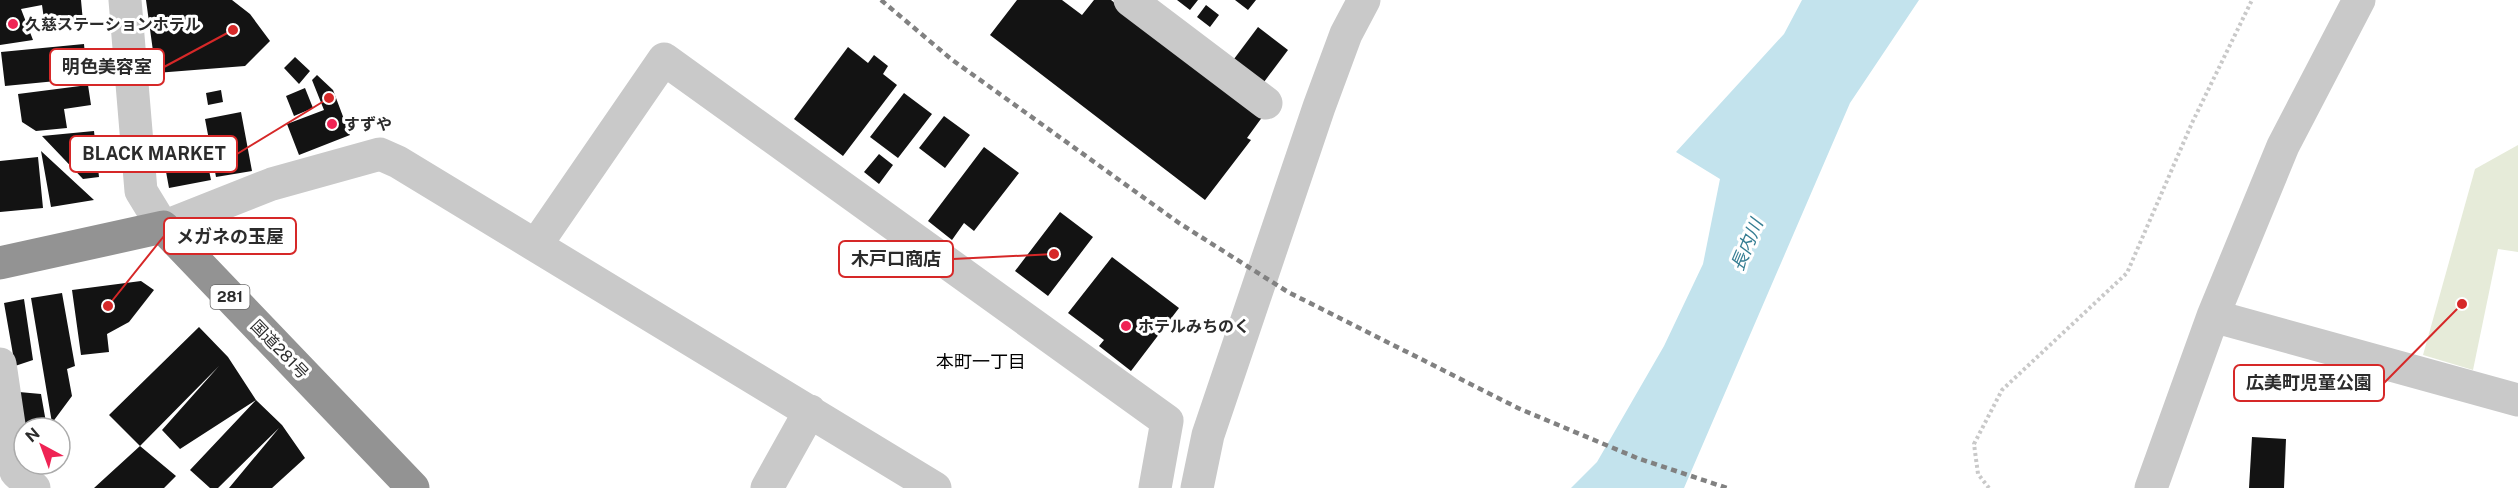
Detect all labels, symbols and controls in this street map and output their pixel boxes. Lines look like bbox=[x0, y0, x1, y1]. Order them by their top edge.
place label: 久慈ステーションホテル bbox=[25, 15, 201, 34]
marker: 久慈ステーションホテル bbox=[6, 17, 20, 31]
callout: 明色美容室 bbox=[50, 49, 164, 85]
text: 明色美容室 bbox=[62, 56, 152, 77]
place label: すずや bbox=[344, 115, 392, 134]
marker: すずや bbox=[325, 117, 339, 131]
callout: BLACK MARKET bbox=[70, 136, 237, 172]
text: BLACK MARKET bbox=[82, 143, 226, 164]
water label: 長内川 bbox=[1726, 214, 1768, 274]
callout: メガネの玉屋 bbox=[164, 218, 296, 254]
text: メガネの玉屋 bbox=[176, 226, 284, 247]
callout: 木戸口商店 bbox=[839, 241, 953, 277]
text: 木戸口商店 bbox=[851, 248, 941, 269]
road number: 281 bbox=[210, 285, 250, 309]
street label: 国道281号 bbox=[247, 316, 312, 383]
place label: ホテルみちのく bbox=[1138, 317, 1250, 336]
marker: ホテルみちのく bbox=[1119, 319, 1133, 333]
district label: 本町一丁目 bbox=[936, 351, 1026, 372]
callout: 広美町児童公園 bbox=[2234, 365, 2384, 401]
text: 広美町児童公園 bbox=[2246, 372, 2372, 393]
north arrow bbox=[12, 416, 72, 476]
text: N bbox=[22, 424, 43, 446]

